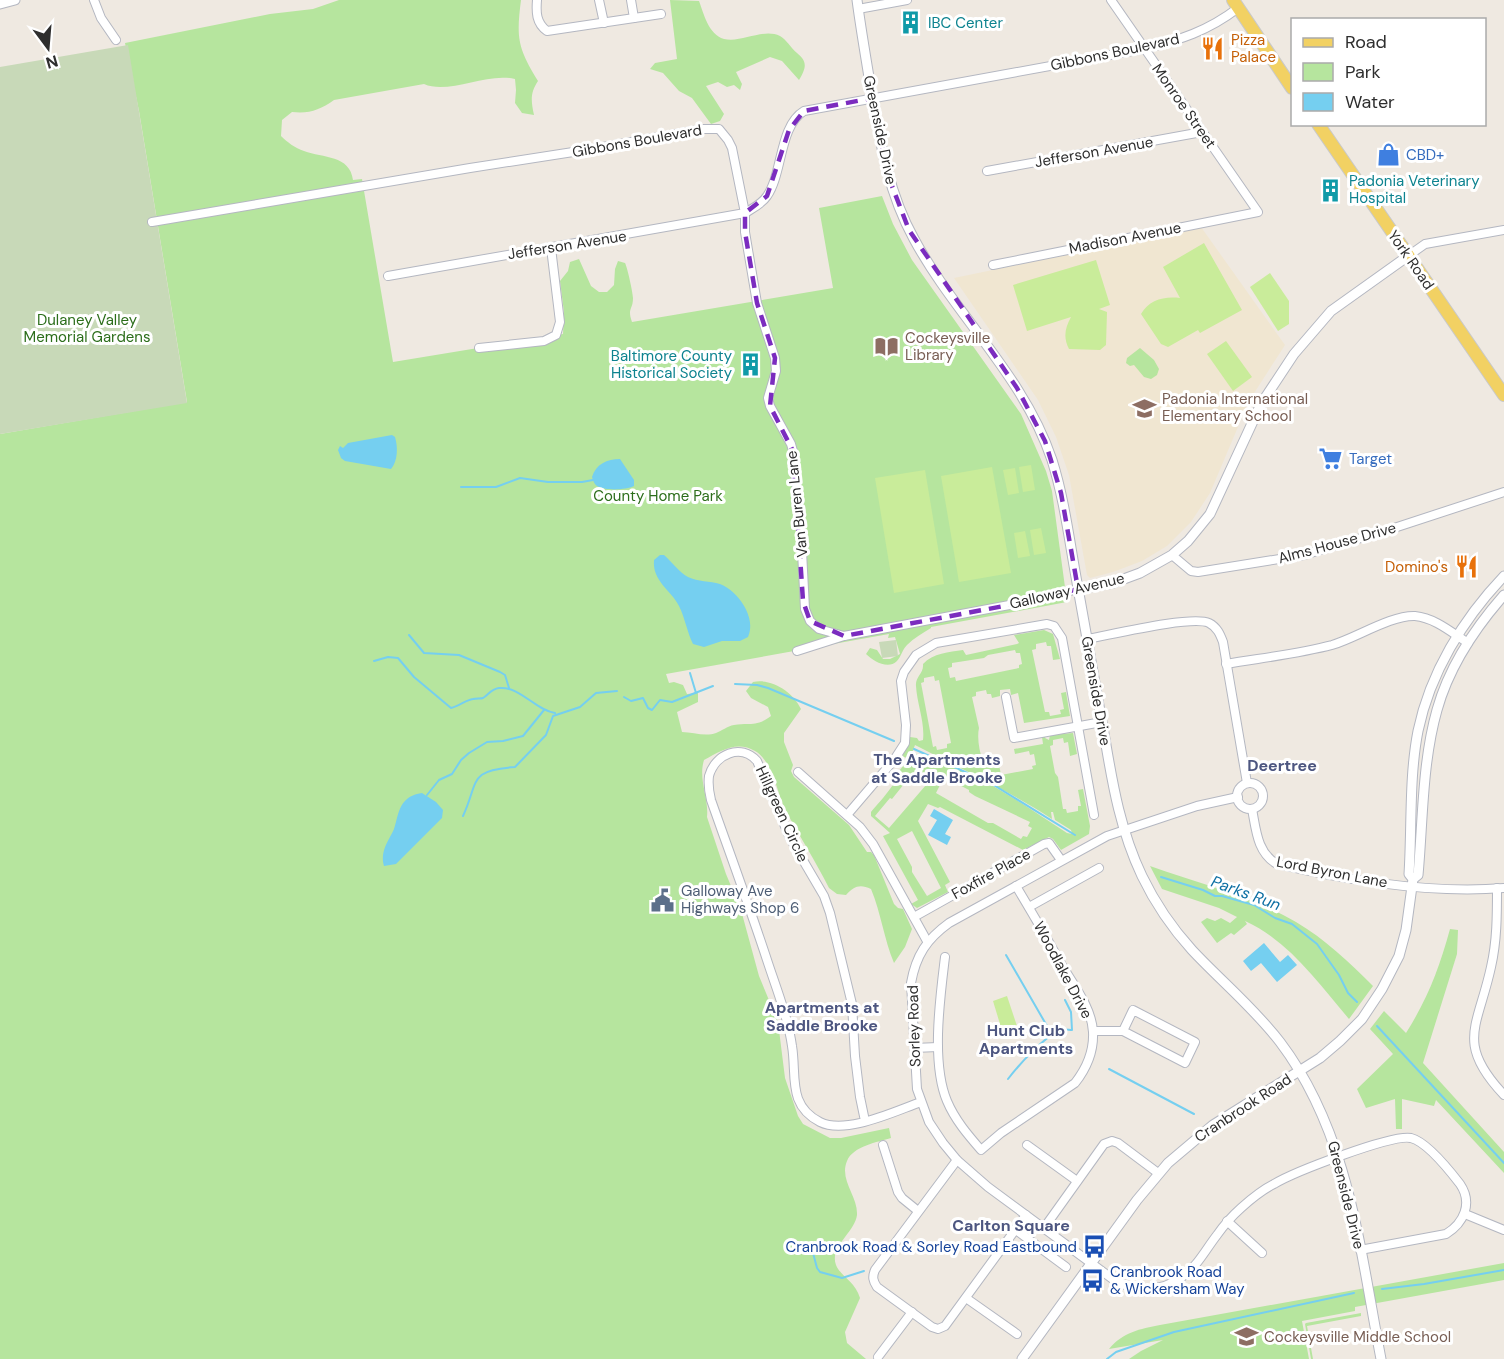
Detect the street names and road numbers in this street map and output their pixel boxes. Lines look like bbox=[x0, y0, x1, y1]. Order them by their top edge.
street label: Gibbons Boulevard bbox=[1049, 29, 1181, 75]
street label: Monroe Street bbox=[1147, 60, 1221, 153]
street label: Greenside Drive bbox=[859, 74, 901, 186]
street label: Gibbons Boulevard bbox=[571, 120, 703, 162]
street label: Jefferson Avenue bbox=[1033, 132, 1155, 172]
street label: Madison Avenue bbox=[1067, 217, 1183, 259]
street label: Jefferson Avenue bbox=[506, 226, 628, 264]
street label: York Road bbox=[1383, 226, 1439, 294]
street label: Van Buren Lane bbox=[781, 450, 813, 558]
street label: Alms House Drive bbox=[1276, 518, 1398, 568]
street label: Galloway Avenue bbox=[1008, 568, 1126, 614]
street label: Greenside Drive bbox=[1077, 635, 1115, 747]
street label: Hillgreen Circle bbox=[751, 763, 813, 865]
street label: Foxfire Place bbox=[948, 844, 1034, 904]
street label: Lord Byron Lane bbox=[1275, 851, 1389, 893]
street label: Woodlake Drive bbox=[1029, 918, 1097, 1022]
street label: Sorley Road bbox=[903, 985, 925, 1067]
street label: Cranbrook Road bbox=[1191, 1069, 1295, 1147]
street label: Greenside Drive bbox=[1323, 1139, 1369, 1251]

